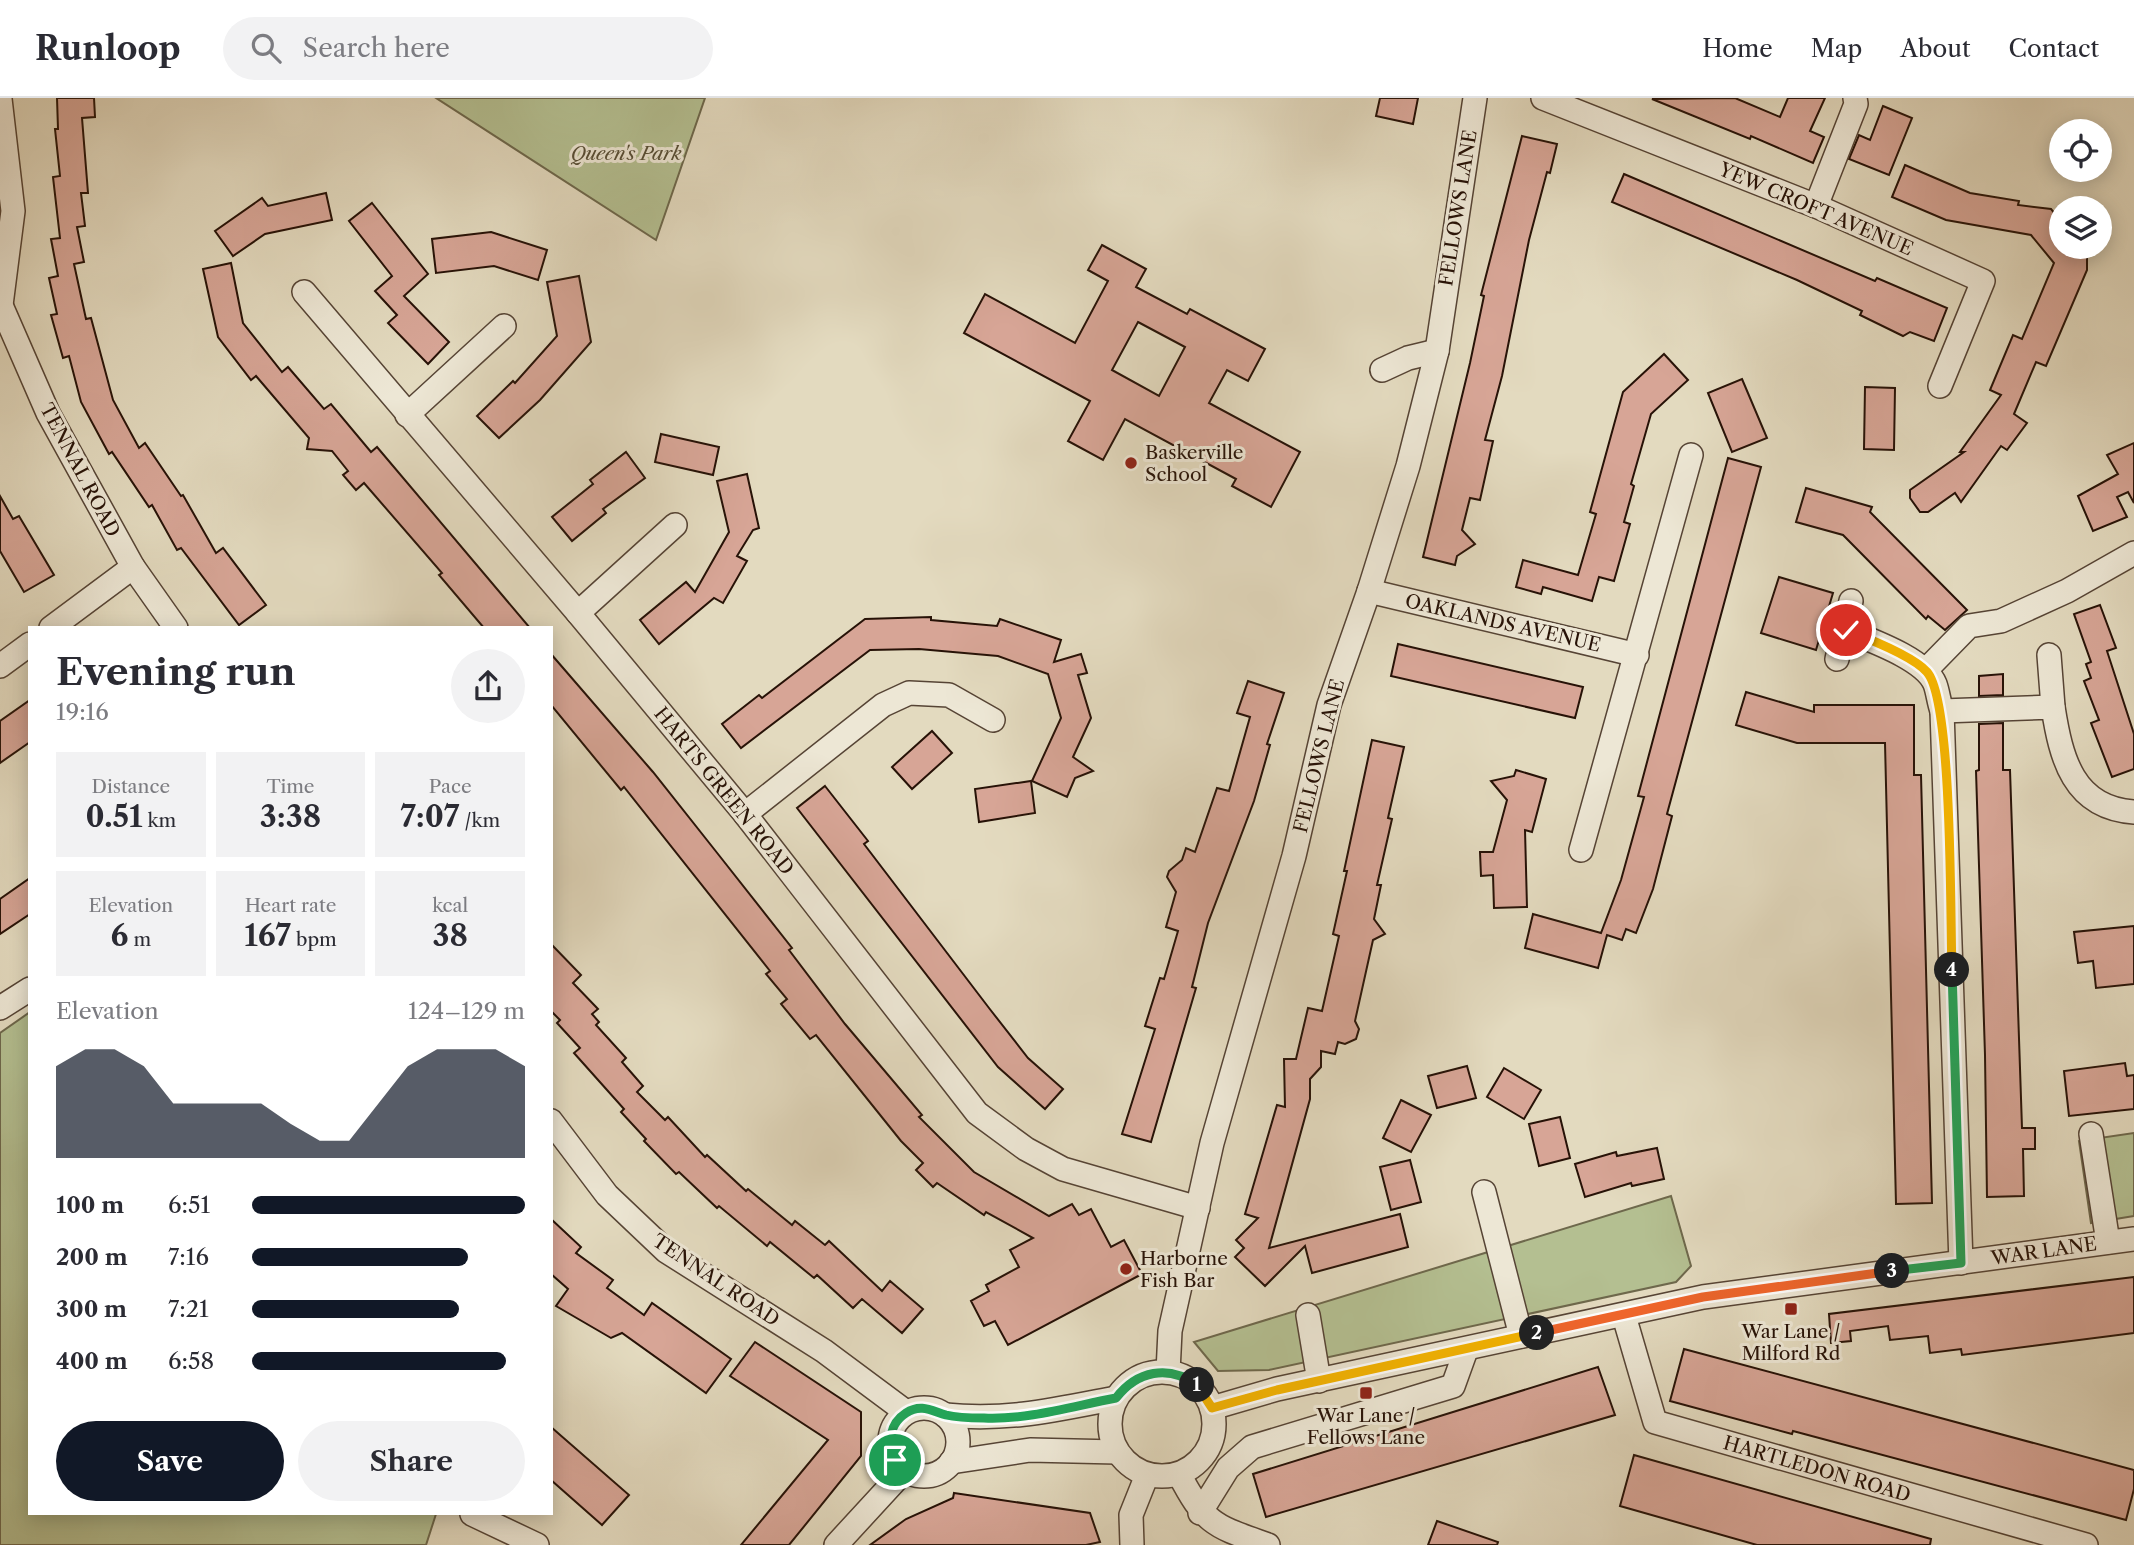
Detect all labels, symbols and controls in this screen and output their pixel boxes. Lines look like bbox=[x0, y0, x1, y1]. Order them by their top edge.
search box bbox=[223, 17, 713, 80]
text: Runloop bbox=[35, 28, 181, 69]
icon: search bbox=[247, 29, 285, 67]
text: Search here bbox=[303, 32, 450, 64]
text: Home bbox=[1702, 34, 1773, 63]
text: Map bbox=[1811, 34, 1862, 63]
text: About bbox=[1900, 34, 1971, 63]
text: Contact bbox=[2009, 34, 2099, 63]
map controls bbox=[2049, 119, 2112, 259]
button: locate bbox=[2049, 119, 2112, 182]
street label: FELLOWS LANE bbox=[1434, 128, 1482, 288]
park label: Queen's Park bbox=[570, 142, 682, 165]
street label: YEW CROFT AVENUE bbox=[1715, 157, 1917, 260]
button: layers bbox=[2049, 196, 2112, 259]
street label: TENNAL ROAD bbox=[35, 399, 125, 541]
place label: Baskerville School bbox=[1145, 441, 1243, 486]
marker: Baskerville School bbox=[1123, 455, 1139, 471]
street label: OAKLANDS AVENUE bbox=[1403, 589, 1603, 657]
pin bbox=[1816, 600, 1876, 660]
icon: check bbox=[1827, 611, 1865, 649]
text: Evening run bbox=[56, 648, 296, 695]
button: share bbox=[451, 649, 525, 723]
street label: FELLOWS LANE bbox=[1289, 677, 1349, 835]
text: 19:16 bbox=[56, 698, 109, 726]
street label: HARTS GREEN ROAD bbox=[649, 703, 799, 879]
text: Distance bbox=[92, 775, 170, 798]
text: Time bbox=[266, 775, 315, 798]
text: Pace bbox=[429, 775, 472, 798]
text: 0.51 bbox=[85, 798, 143, 835]
text: 3:38 bbox=[260, 798, 321, 835]
text: 7:07 bbox=[400, 798, 460, 835]
text: km bbox=[143, 809, 176, 832]
text: /km bbox=[460, 809, 500, 832]
text: Elevation bbox=[88, 894, 173, 917]
text: Heart rate bbox=[245, 894, 336, 917]
text: kcal bbox=[432, 894, 468, 917]
text: 6 bbox=[110, 917, 128, 954]
text: 167 bbox=[244, 917, 291, 954]
text: 38 bbox=[432, 917, 468, 954]
text: m bbox=[128, 928, 151, 951]
text: bpm bbox=[291, 928, 337, 951]
pin: 4 bbox=[1934, 952, 1969, 988]
text: 4 bbox=[1946, 958, 1957, 981]
text: Elevation bbox=[56, 997, 159, 1025]
text: 124–129 m bbox=[408, 997, 525, 1025]
text: 100 m bbox=[56, 1191, 124, 1219]
text: 6:51 bbox=[168, 1191, 210, 1219]
street label: TENNAL ROAD bbox=[648, 1229, 784, 1331]
street label: WAR LANE bbox=[1988, 1232, 2099, 1270]
text: 200 m bbox=[56, 1243, 128, 1271]
text: 7:16 bbox=[168, 1243, 209, 1271]
place label: Harborne Fish Bar bbox=[1140, 1247, 1228, 1292]
pin: 3 bbox=[1874, 1254, 1910, 1288]
text: 3 bbox=[1886, 1259, 1897, 1282]
marker: Harborne Fish Bar bbox=[1118, 1261, 1134, 1277]
text: 300 m bbox=[56, 1295, 127, 1323]
text: 7:21 bbox=[168, 1295, 209, 1323]
marker: War Lane / Milford Rd bbox=[1783, 1301, 1799, 1317]
pin: 2 bbox=[1520, 1316, 1554, 1350]
place label: War Lane / Milford Rd bbox=[1741, 1320, 1841, 1365]
text: 2 bbox=[1531, 1321, 1542, 1344]
text: 400 m bbox=[56, 1347, 128, 1375]
text: 6:58 bbox=[168, 1347, 214, 1375]
pin: 1 bbox=[1180, 1368, 1214, 1402]
text: 1 bbox=[1192, 1373, 1201, 1396]
marker: War Lane / Fellows Lane bbox=[1358, 1385, 1374, 1401]
place label: War Lane / Fellows Lane bbox=[1307, 1404, 1425, 1449]
button: Save bbox=[56, 1421, 284, 1501]
button: Share bbox=[298, 1421, 525, 1501]
pin bbox=[865, 1430, 925, 1490]
street label: HARTLEDON ROAD bbox=[1721, 1431, 1913, 1507]
icon: arrive bbox=[876, 1441, 914, 1479]

